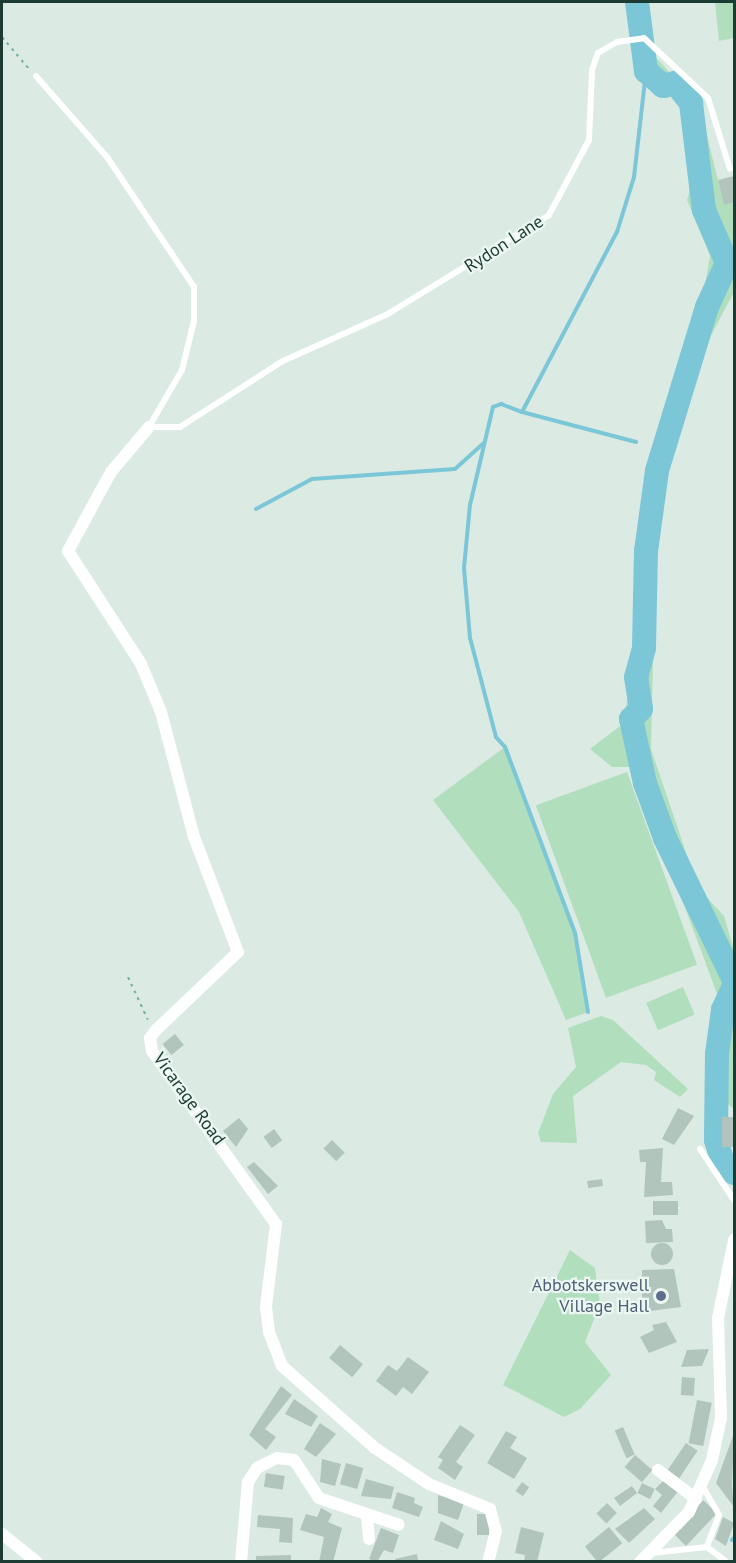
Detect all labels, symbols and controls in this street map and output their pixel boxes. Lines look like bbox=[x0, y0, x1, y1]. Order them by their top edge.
street label: Rydon Lane bbox=[461, 211, 547, 277]
street label: Vicarage Road bbox=[148, 1049, 230, 1149]
place label: Abbotskerswell Village Hall bbox=[532, 1275, 649, 1318]
marker: Abbotskerswell Village Hall bbox=[654, 1289, 668, 1303]

